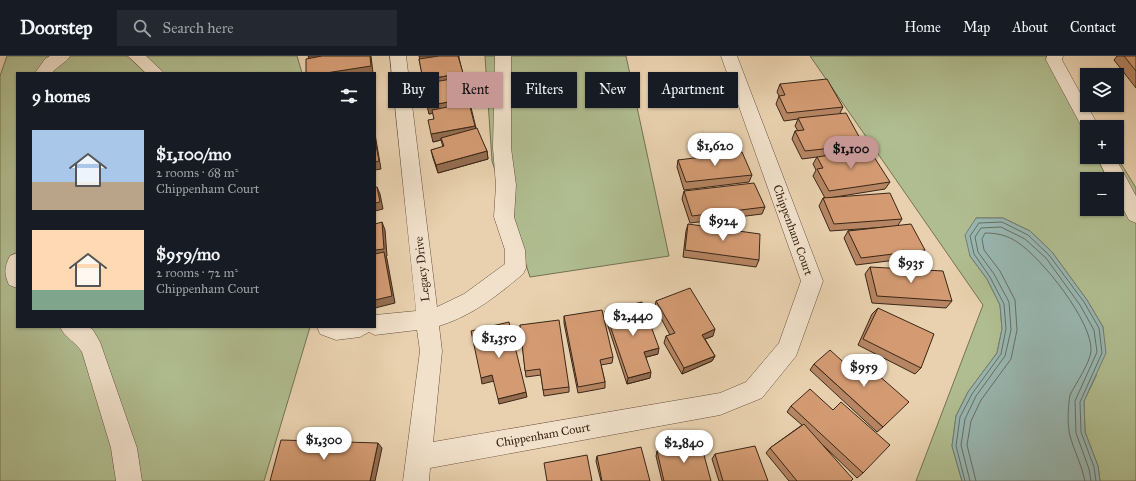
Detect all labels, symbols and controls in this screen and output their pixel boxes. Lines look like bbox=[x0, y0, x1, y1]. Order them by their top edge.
search box bbox=[117, 10, 397, 46]
text: Doorstep bbox=[20, 16, 93, 39]
icon: search bbox=[131, 17, 153, 39]
text: Search here bbox=[163, 19, 234, 37]
text: Home bbox=[904, 19, 941, 36]
text: Map bbox=[963, 19, 990, 36]
text: About bbox=[1012, 19, 1048, 36]
text: Contact bbox=[1070, 19, 1116, 36]
map controls bbox=[1080, 68, 1124, 216]
button: layers bbox=[1080, 68, 1124, 112]
chip: Buy bbox=[388, 72, 439, 108]
chip: Rent bbox=[447, 72, 503, 108]
chip: Filters bbox=[511, 72, 577, 108]
chip: New bbox=[585, 72, 640, 108]
chip: Apartment bbox=[648, 72, 738, 108]
icon: filters bbox=[338, 85, 360, 107]
text: 9 homes bbox=[32, 86, 90, 107]
button: + bbox=[1080, 120, 1124, 164]
pin: $1,620 bbox=[682, 133, 748, 167]
pin: $1,100 bbox=[818, 136, 884, 170]
text: $1,620 bbox=[697, 138, 733, 154]
text: $1,100 bbox=[833, 141, 869, 157]
text: $1,100/mo bbox=[156, 144, 231, 165]
icon: home bbox=[64, 146, 112, 194]
text: 2 rooms · 68 m² bbox=[156, 165, 238, 181]
button: − bbox=[1080, 172, 1124, 216]
text: Chippenham Court bbox=[156, 181, 259, 197]
street label: Chippenham Court bbox=[770, 183, 816, 278]
pin: $924 bbox=[699, 208, 747, 242]
text: $924 bbox=[709, 213, 737, 229]
street label: Legacy Drive bbox=[412, 236, 433, 302]
text: $959/mo bbox=[156, 244, 220, 265]
icon: home bbox=[64, 246, 112, 294]
pin: $935 bbox=[887, 250, 935, 284]
text: $935 bbox=[898, 255, 924, 271]
text: 2 rooms · 72 m² bbox=[156, 265, 238, 281]
text: Chippenham Court bbox=[156, 281, 259, 297]
pin: $2,440 bbox=[600, 303, 666, 337]
text: $2,440 bbox=[613, 308, 653, 324]
pin: $1,350 bbox=[466, 325, 532, 359]
text: $1,350 bbox=[481, 330, 517, 346]
pin: $959 bbox=[840, 354, 888, 388]
text: $959 bbox=[850, 359, 878, 375]
street label: Chippenham Court bbox=[495, 420, 592, 450]
pin: $1,300 bbox=[291, 427, 357, 461]
pin: $2,840 bbox=[651, 430, 717, 464]
text: $1,300 bbox=[306, 432, 342, 448]
text: $2,840 bbox=[664, 435, 704, 451]

